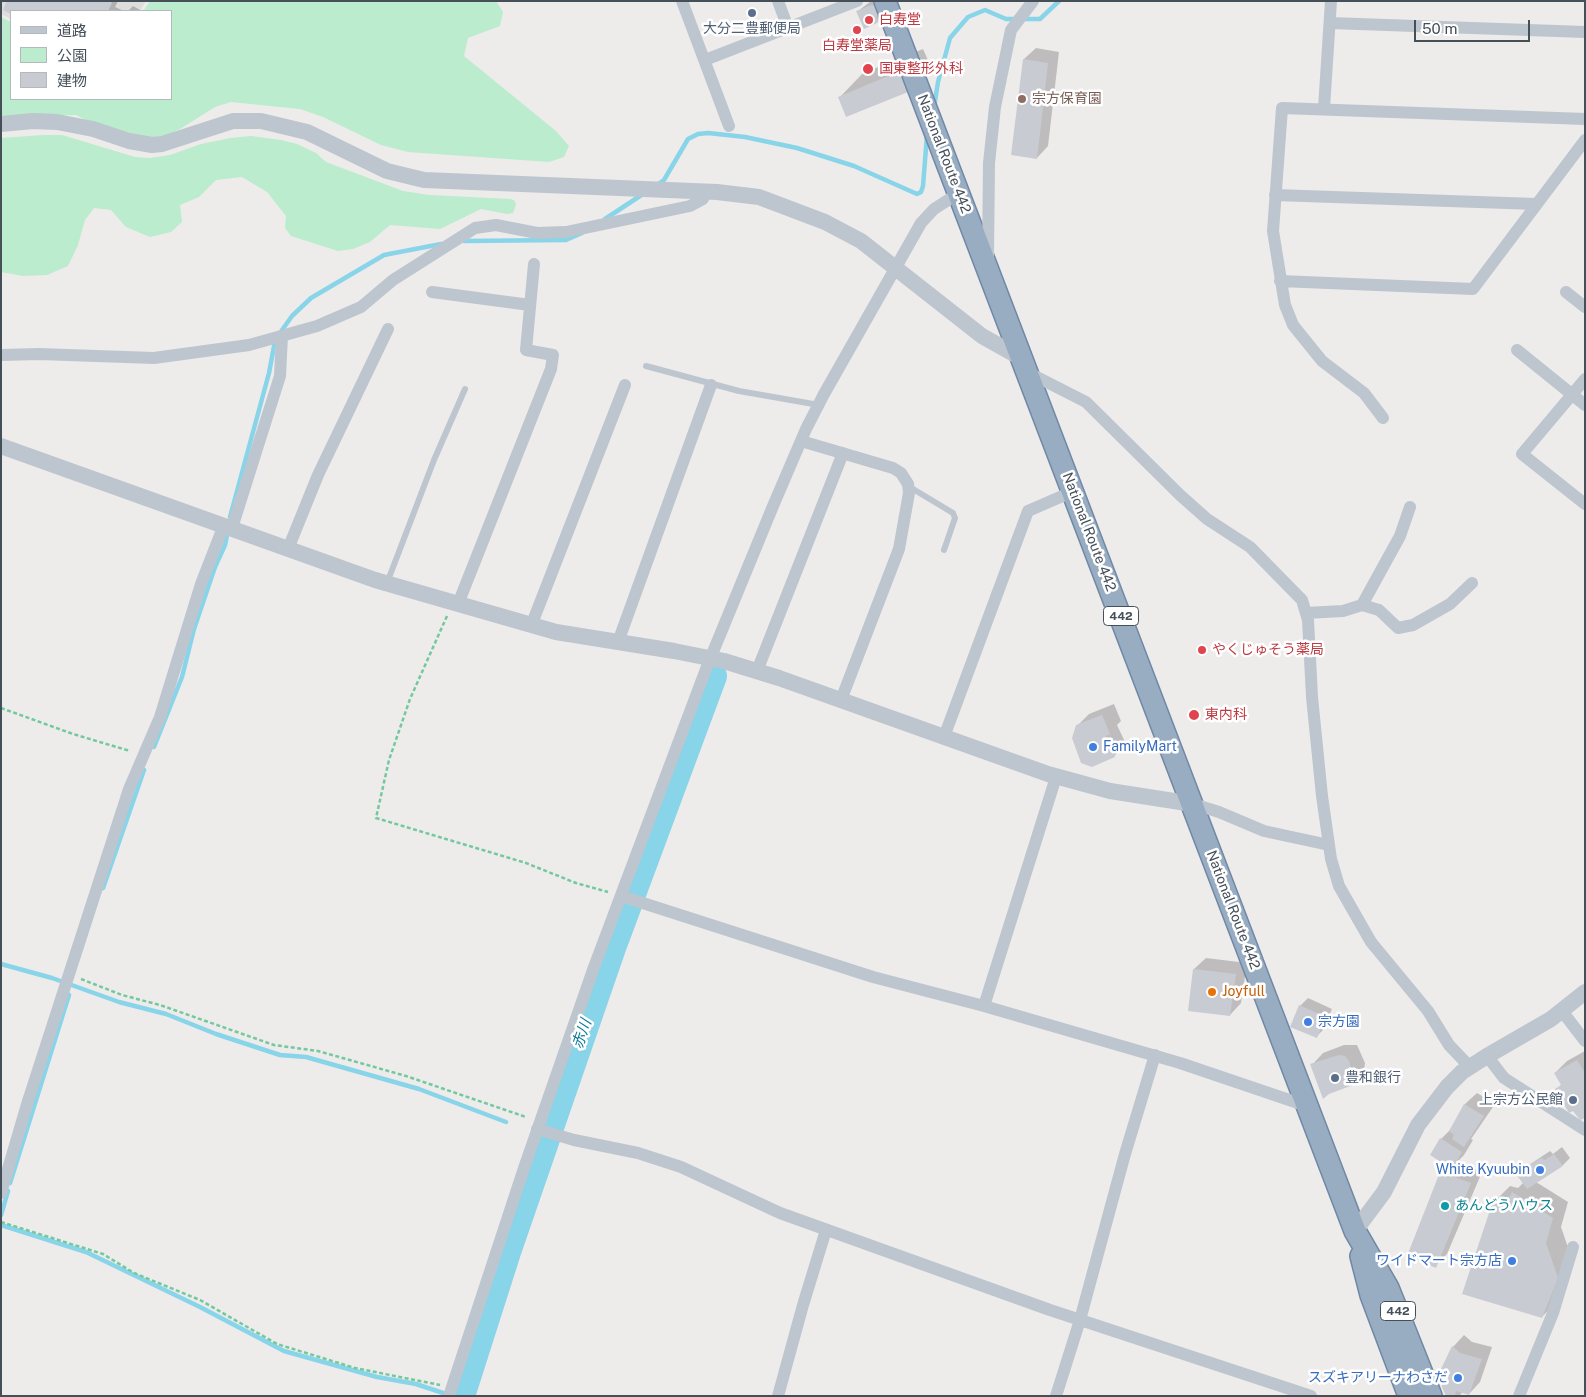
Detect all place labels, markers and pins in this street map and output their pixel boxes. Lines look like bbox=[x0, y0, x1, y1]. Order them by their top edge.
marker: 大分二豊郵便局 bbox=[746, 7, 758, 19]
place label: 白寿堂 bbox=[879, 12, 921, 28]
marker: 白寿堂 bbox=[863, 14, 875, 26]
place label: 大分二豊郵便局 bbox=[703, 21, 801, 37]
marker: 白寿堂薬局 bbox=[851, 24, 863, 36]
place label: 白寿堂薬局 bbox=[822, 38, 892, 54]
place label: 国東整形外科 bbox=[879, 61, 963, 77]
marker: 国東整形外科 bbox=[861, 62, 875, 76]
place label: 宗方保育園 bbox=[1032, 91, 1102, 107]
marker: 宗方保育園 bbox=[1016, 93, 1028, 105]
place label: やくじゅそう薬局 bbox=[1212, 642, 1324, 658]
marker: やくじゅそう薬局 bbox=[1196, 644, 1208, 656]
place label: 東内科 bbox=[1205, 707, 1247, 723]
marker: 東内科 bbox=[1187, 708, 1201, 722]
place label: FamilyMart bbox=[1103, 739, 1177, 755]
marker: FamilyMart bbox=[1087, 741, 1099, 753]
place label: Joyfull bbox=[1222, 984, 1265, 1000]
marker: Joyfull bbox=[1206, 986, 1218, 998]
place label: 宗方園 bbox=[1318, 1014, 1360, 1030]
marker: 宗方園 bbox=[1302, 1016, 1314, 1028]
place label: 豊和銀行 bbox=[1345, 1070, 1401, 1086]
marker: 豊和銀行 bbox=[1329, 1072, 1341, 1084]
place label: 上宗方公民館 bbox=[1479, 1092, 1563, 1108]
marker: 上宗方公民館 bbox=[1567, 1094, 1579, 1106]
place label: White Kyuubin bbox=[1436, 1162, 1530, 1178]
marker: White Kyuubin bbox=[1534, 1164, 1546, 1176]
place label: あんどうハウス bbox=[1455, 1198, 1553, 1214]
marker: あんどうハウス bbox=[1439, 1200, 1451, 1212]
place label: ワイドマート宗方店 bbox=[1376, 1253, 1502, 1269]
marker: ワイドマート宗方店 bbox=[1506, 1255, 1518, 1267]
place label: スズキアリーナわさだ bbox=[1308, 1370, 1448, 1386]
marker: スズキアリーナわさだ bbox=[1452, 1372, 1464, 1384]

